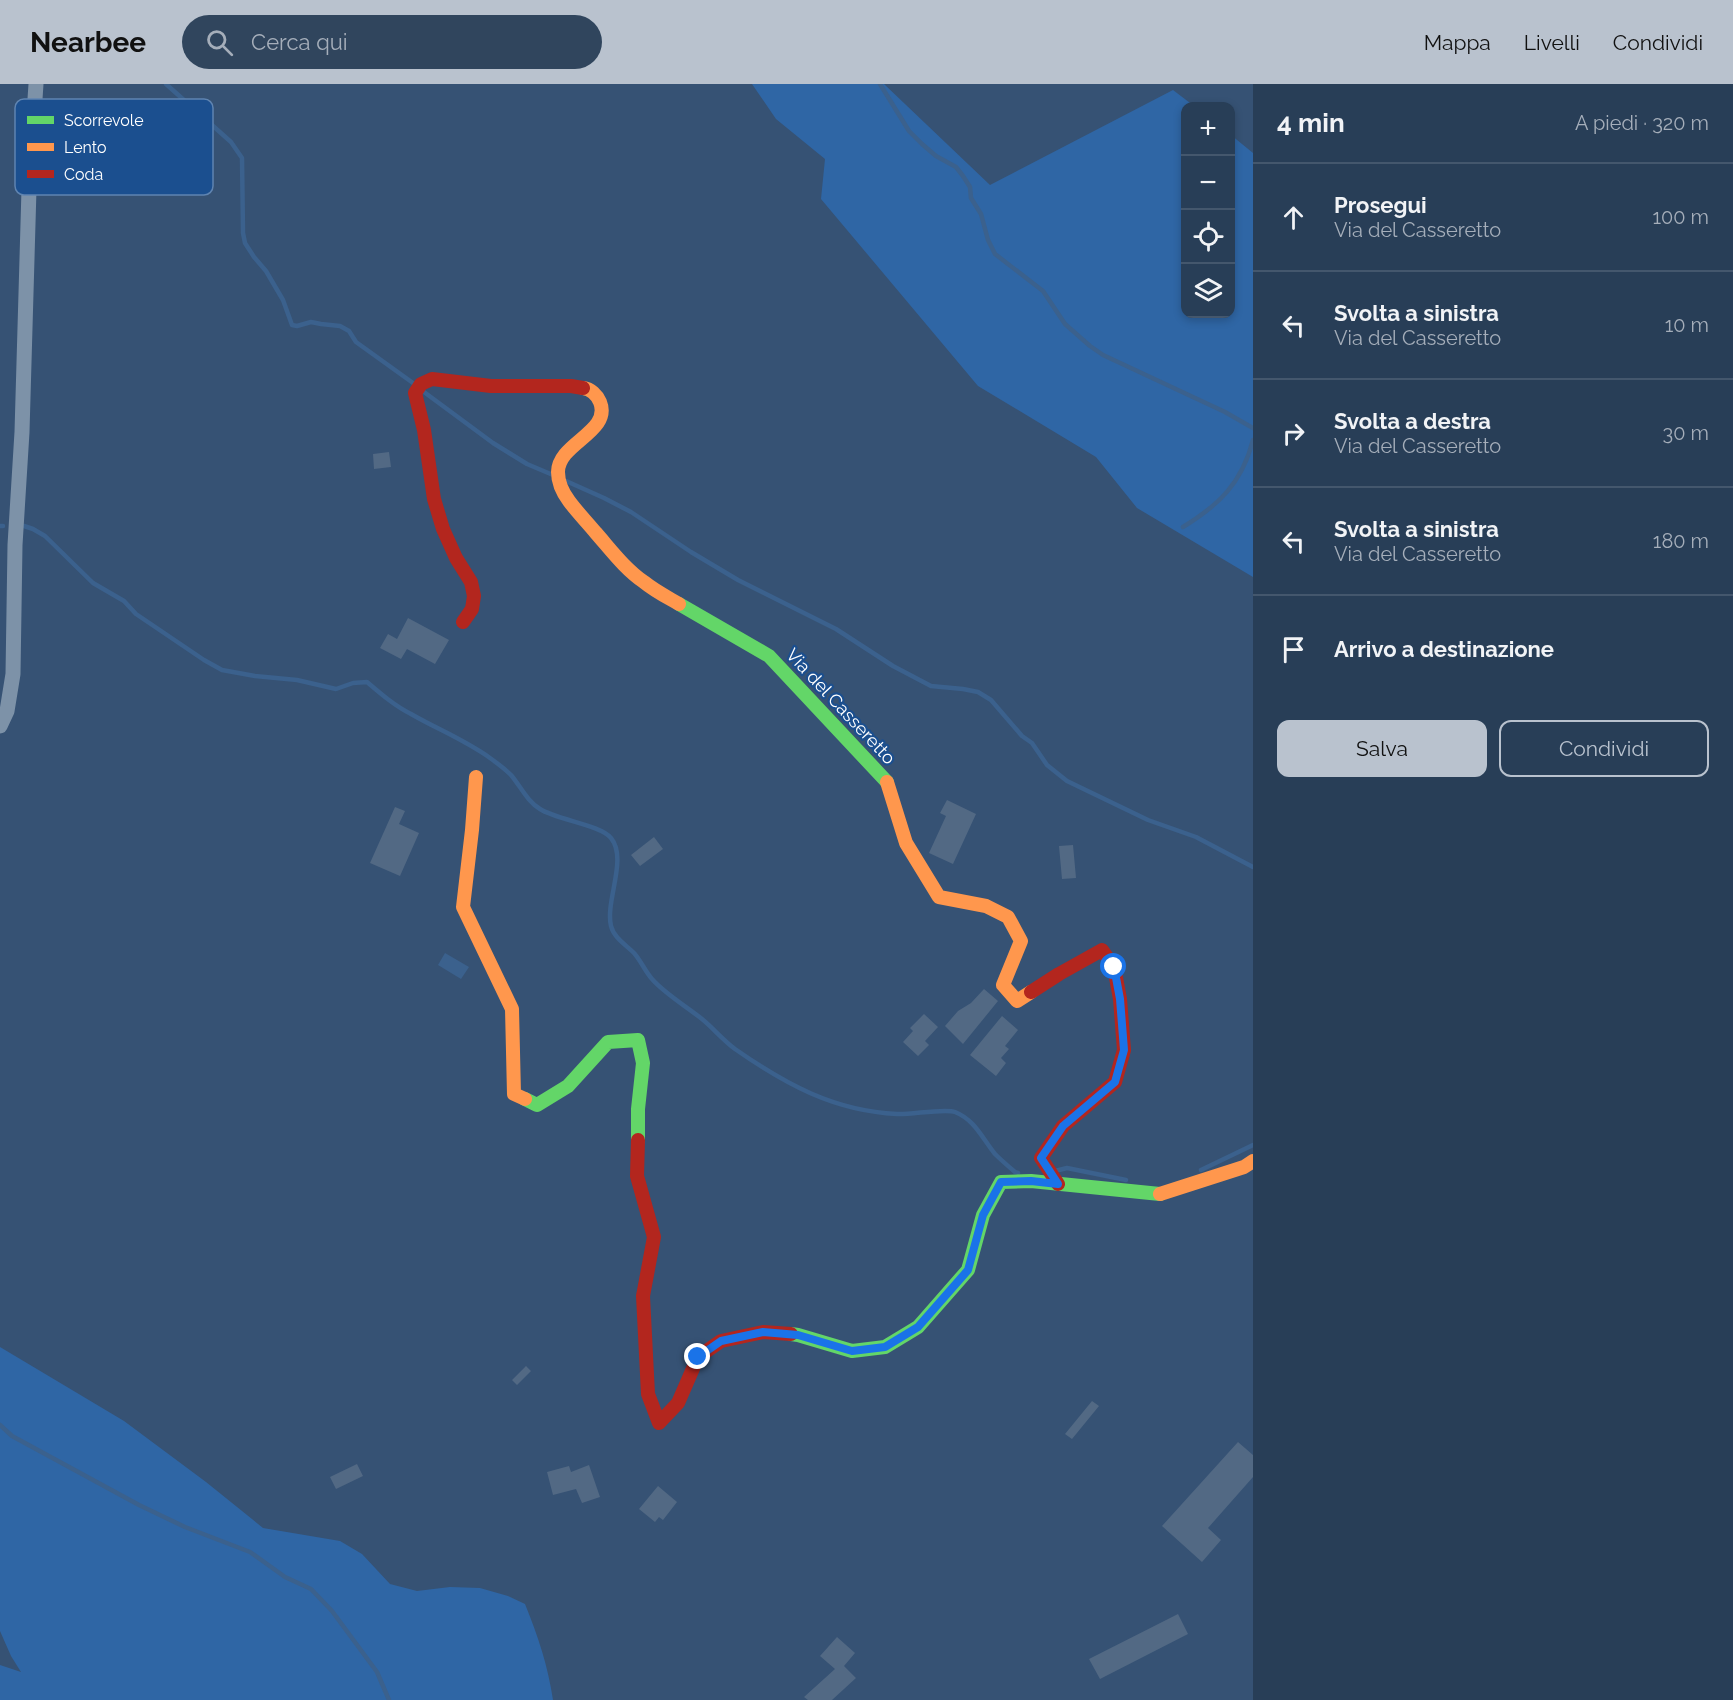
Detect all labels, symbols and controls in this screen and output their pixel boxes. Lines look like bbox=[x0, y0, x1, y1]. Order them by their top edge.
search box bbox=[182, 15, 602, 69]
text: Nearbee bbox=[30, 26, 146, 59]
icon: search bbox=[203, 26, 236, 59]
text: Cerca qui bbox=[251, 29, 348, 55]
text: Mappa bbox=[1424, 30, 1491, 55]
text: Livelli bbox=[1524, 30, 1580, 55]
text: Condividi bbox=[1613, 30, 1703, 55]
legend bbox=[15, 99, 213, 195]
map controls bbox=[1181, 102, 1235, 318]
button: + bbox=[1181, 102, 1235, 156]
text: 4 min bbox=[1277, 108, 1345, 138]
text: Scorrevole bbox=[64, 111, 144, 130]
text: A piedi · 320 m bbox=[1575, 111, 1709, 135]
text: Lento bbox=[64, 138, 107, 157]
button: − bbox=[1181, 156, 1235, 210]
text: Coda bbox=[64, 165, 103, 184]
text: Prosegui bbox=[1334, 192, 1427, 218]
icon: ahead bbox=[1277, 201, 1310, 234]
text: 100 m bbox=[1652, 205, 1709, 229]
button: locate bbox=[1181, 210, 1235, 264]
text: Via del Casseretto bbox=[1334, 218, 1501, 242]
button: layers bbox=[1181, 264, 1235, 318]
text: Svolta a sinistra bbox=[1334, 300, 1499, 326]
icon: left bbox=[1277, 309, 1310, 342]
text: 10 m bbox=[1665, 313, 1709, 337]
text: Via del Casseretto bbox=[1334, 326, 1501, 350]
text: Svolta a destra bbox=[1334, 408, 1491, 434]
icon: right bbox=[1277, 417, 1310, 450]
text: 30 m bbox=[1663, 421, 1709, 445]
text: Via del Casseretto bbox=[1334, 434, 1501, 458]
text: Svolta a sinistra bbox=[1334, 516, 1499, 542]
icon: left bbox=[1277, 525, 1310, 558]
text: 180 m bbox=[1653, 529, 1709, 553]
text: Via del Casseretto bbox=[1334, 542, 1501, 566]
icon: arrive bbox=[1277, 633, 1310, 666]
text: Arrivo a destinazione bbox=[1334, 636, 1554, 662]
street label: Via del Casseretto bbox=[782, 644, 900, 768]
button: Salva bbox=[1277, 720, 1487, 777]
button: Condividi bbox=[1499, 720, 1709, 777]
route start bbox=[1100, 953, 1126, 979]
route end bbox=[684, 1343, 710, 1369]

